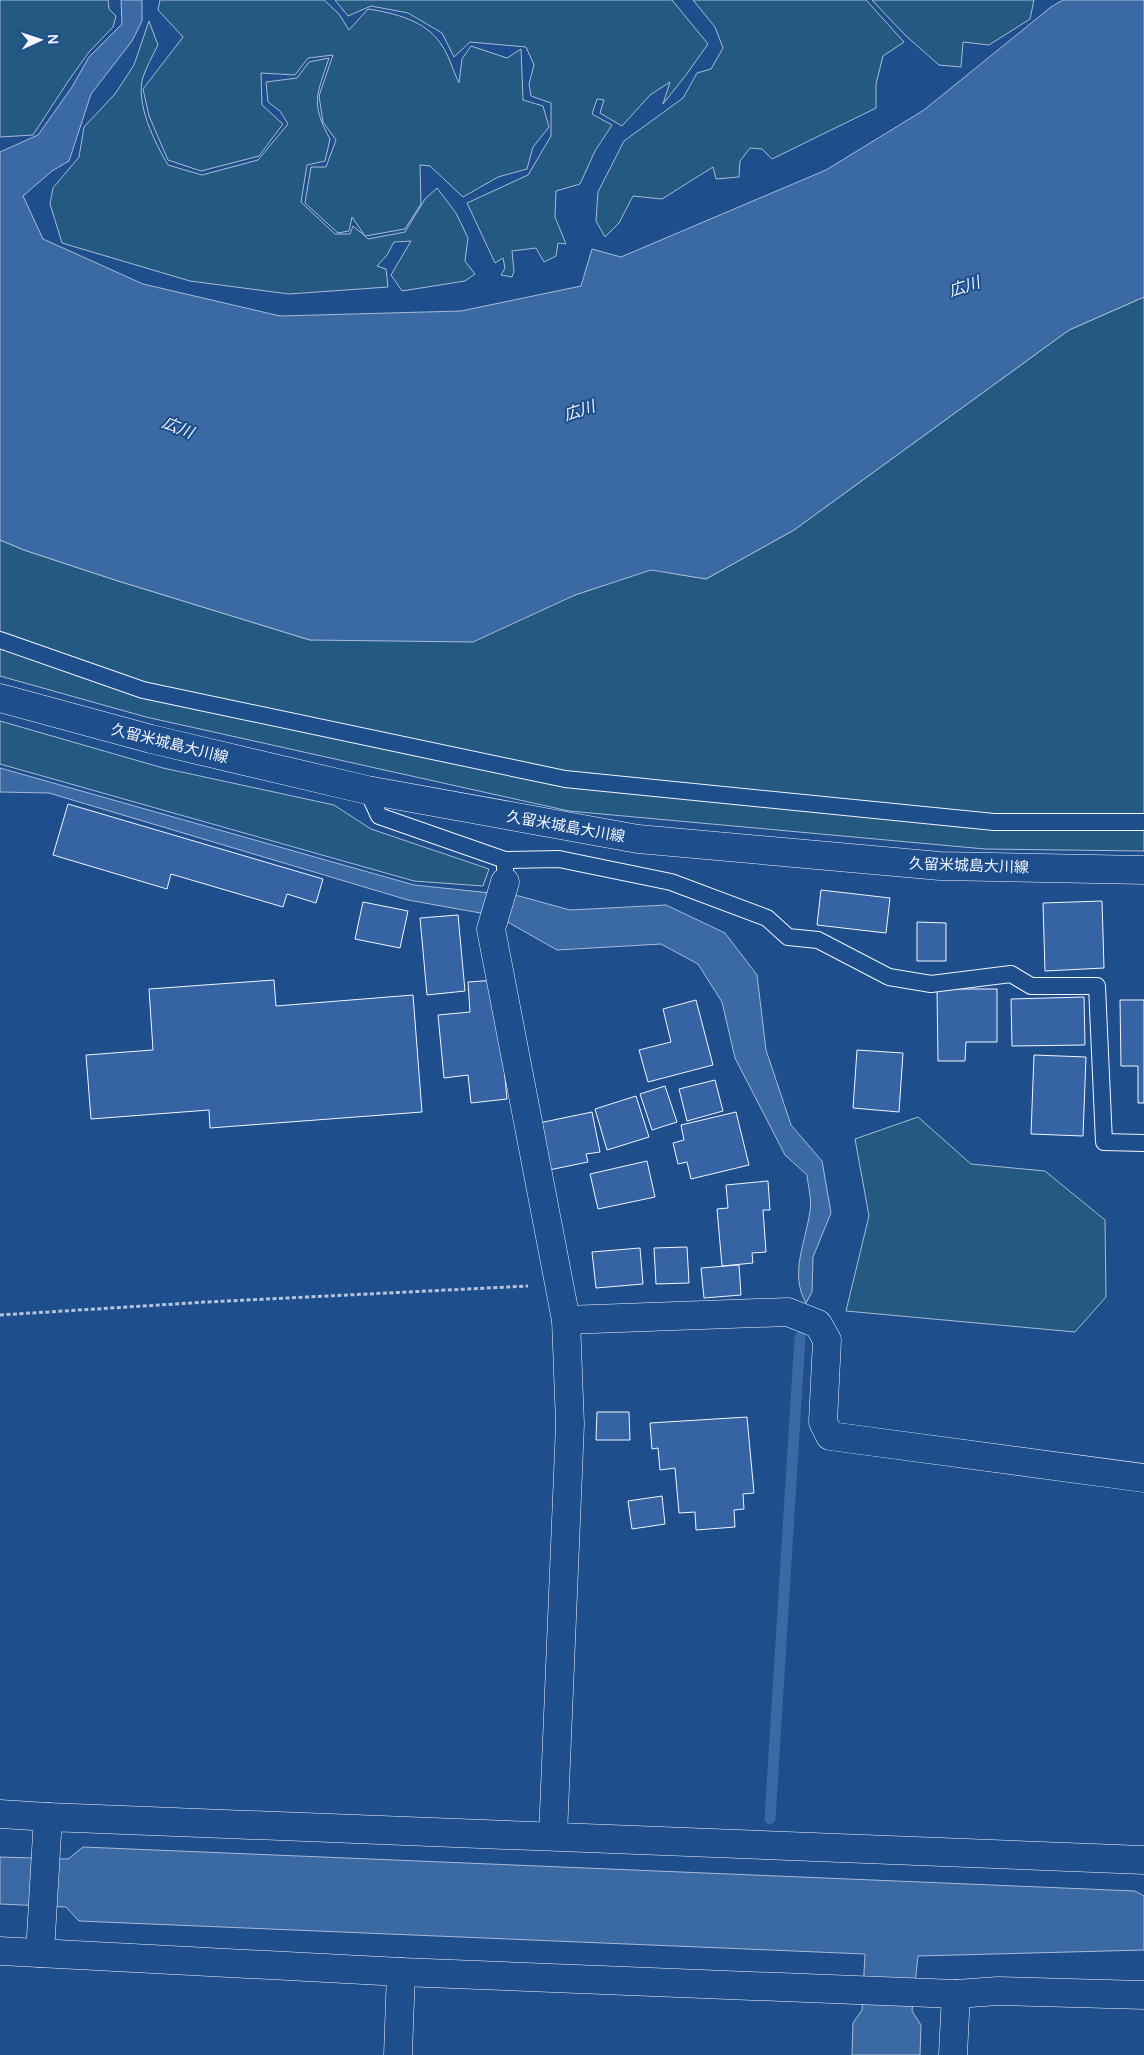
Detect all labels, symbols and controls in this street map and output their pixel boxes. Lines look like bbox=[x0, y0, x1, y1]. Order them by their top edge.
north arrow bbox=[15, 15, 65, 65]
text: N bbox=[44, 34, 63, 45]
water label: 広川 bbox=[945, 270, 985, 301]
water label: 広川 bbox=[560, 394, 600, 425]
water label: 広川 bbox=[159, 411, 199, 444]
street label: 久留米城島大川線 bbox=[109, 718, 231, 768]
street label: 久留米城島大川線 bbox=[505, 805, 627, 847]
street label: 久留米城島大川線 bbox=[909, 852, 1029, 878]

